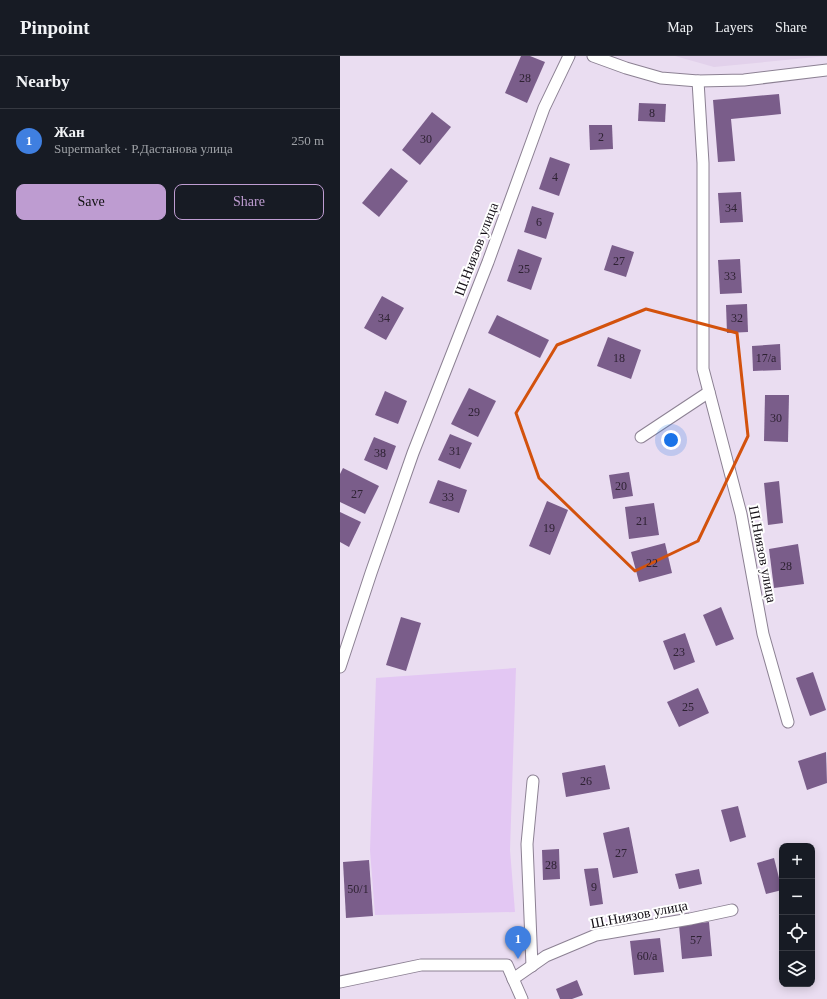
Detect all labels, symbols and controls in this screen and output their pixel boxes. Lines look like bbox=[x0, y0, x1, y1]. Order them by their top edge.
text: Pinpoint bbox=[20, 17, 90, 38]
text: Map bbox=[667, 20, 693, 35]
text: Layers bbox=[715, 20, 753, 35]
text: Share bbox=[775, 20, 807, 35]
house number: 28 bbox=[519, 71, 531, 85]
text: Nearby bbox=[16, 72, 70, 91]
house number: 8 bbox=[649, 106, 655, 120]
text: Жан bbox=[54, 124, 85, 140]
house number: 2 bbox=[598, 130, 604, 144]
house number: 30 bbox=[420, 132, 432, 146]
text: 1 bbox=[26, 133, 32, 148]
text: 250 m bbox=[291, 133, 324, 148]
text: Supermarket · Р.Дастанова улица bbox=[54, 141, 233, 156]
house number: 4 bbox=[552, 170, 558, 184]
button: Save bbox=[16, 184, 166, 220]
button: Share bbox=[174, 184, 324, 220]
street label: Ш.Ниязов улица bbox=[452, 200, 501, 298]
house number: 34 bbox=[725, 201, 737, 215]
house number: 6 bbox=[536, 215, 542, 229]
house number: 27 bbox=[613, 254, 625, 268]
house number: 25 bbox=[518, 262, 530, 276]
house number: 33 bbox=[724, 269, 736, 283]
house number: 34 bbox=[378, 311, 390, 325]
house number: 32 bbox=[731, 311, 743, 325]
house number: 18 bbox=[613, 351, 625, 365]
house number: 17/а bbox=[756, 351, 777, 365]
house number: 29 bbox=[468, 405, 480, 419]
house number: 30 bbox=[770, 411, 782, 425]
your location bbox=[661, 430, 681, 450]
house number: 31 bbox=[449, 444, 461, 458]
house number: 38 bbox=[374, 446, 386, 460]
house number: 20 bbox=[615, 479, 627, 493]
house number: 27 bbox=[351, 487, 363, 501]
house number: 33 bbox=[442, 490, 454, 504]
street label: Ш.Ниязов улица bbox=[746, 504, 779, 605]
house number: 21 bbox=[636, 514, 648, 528]
house number: 19 bbox=[543, 521, 555, 535]
house number: 22 bbox=[646, 556, 658, 570]
house number: 28 bbox=[780, 559, 792, 573]
house number: 23 bbox=[673, 645, 685, 659]
house number: 25 bbox=[682, 700, 694, 714]
house number: 26 bbox=[580, 774, 592, 788]
map controls bbox=[779, 843, 815, 987]
button: + bbox=[779, 843, 815, 879]
house number: 27 bbox=[615, 846, 627, 860]
house number: 28 bbox=[545, 858, 557, 872]
button: − bbox=[779, 879, 815, 915]
house number: 9 bbox=[591, 880, 597, 894]
house number: 50/1 bbox=[347, 882, 369, 896]
street label: Ш.Ниязов улица bbox=[589, 898, 690, 931]
button: locate bbox=[779, 915, 815, 951]
pin: 1 bbox=[505, 926, 531, 959]
house number: 57 bbox=[690, 933, 702, 947]
house number: 60/а bbox=[637, 949, 658, 963]
button: layers bbox=[779, 951, 815, 987]

